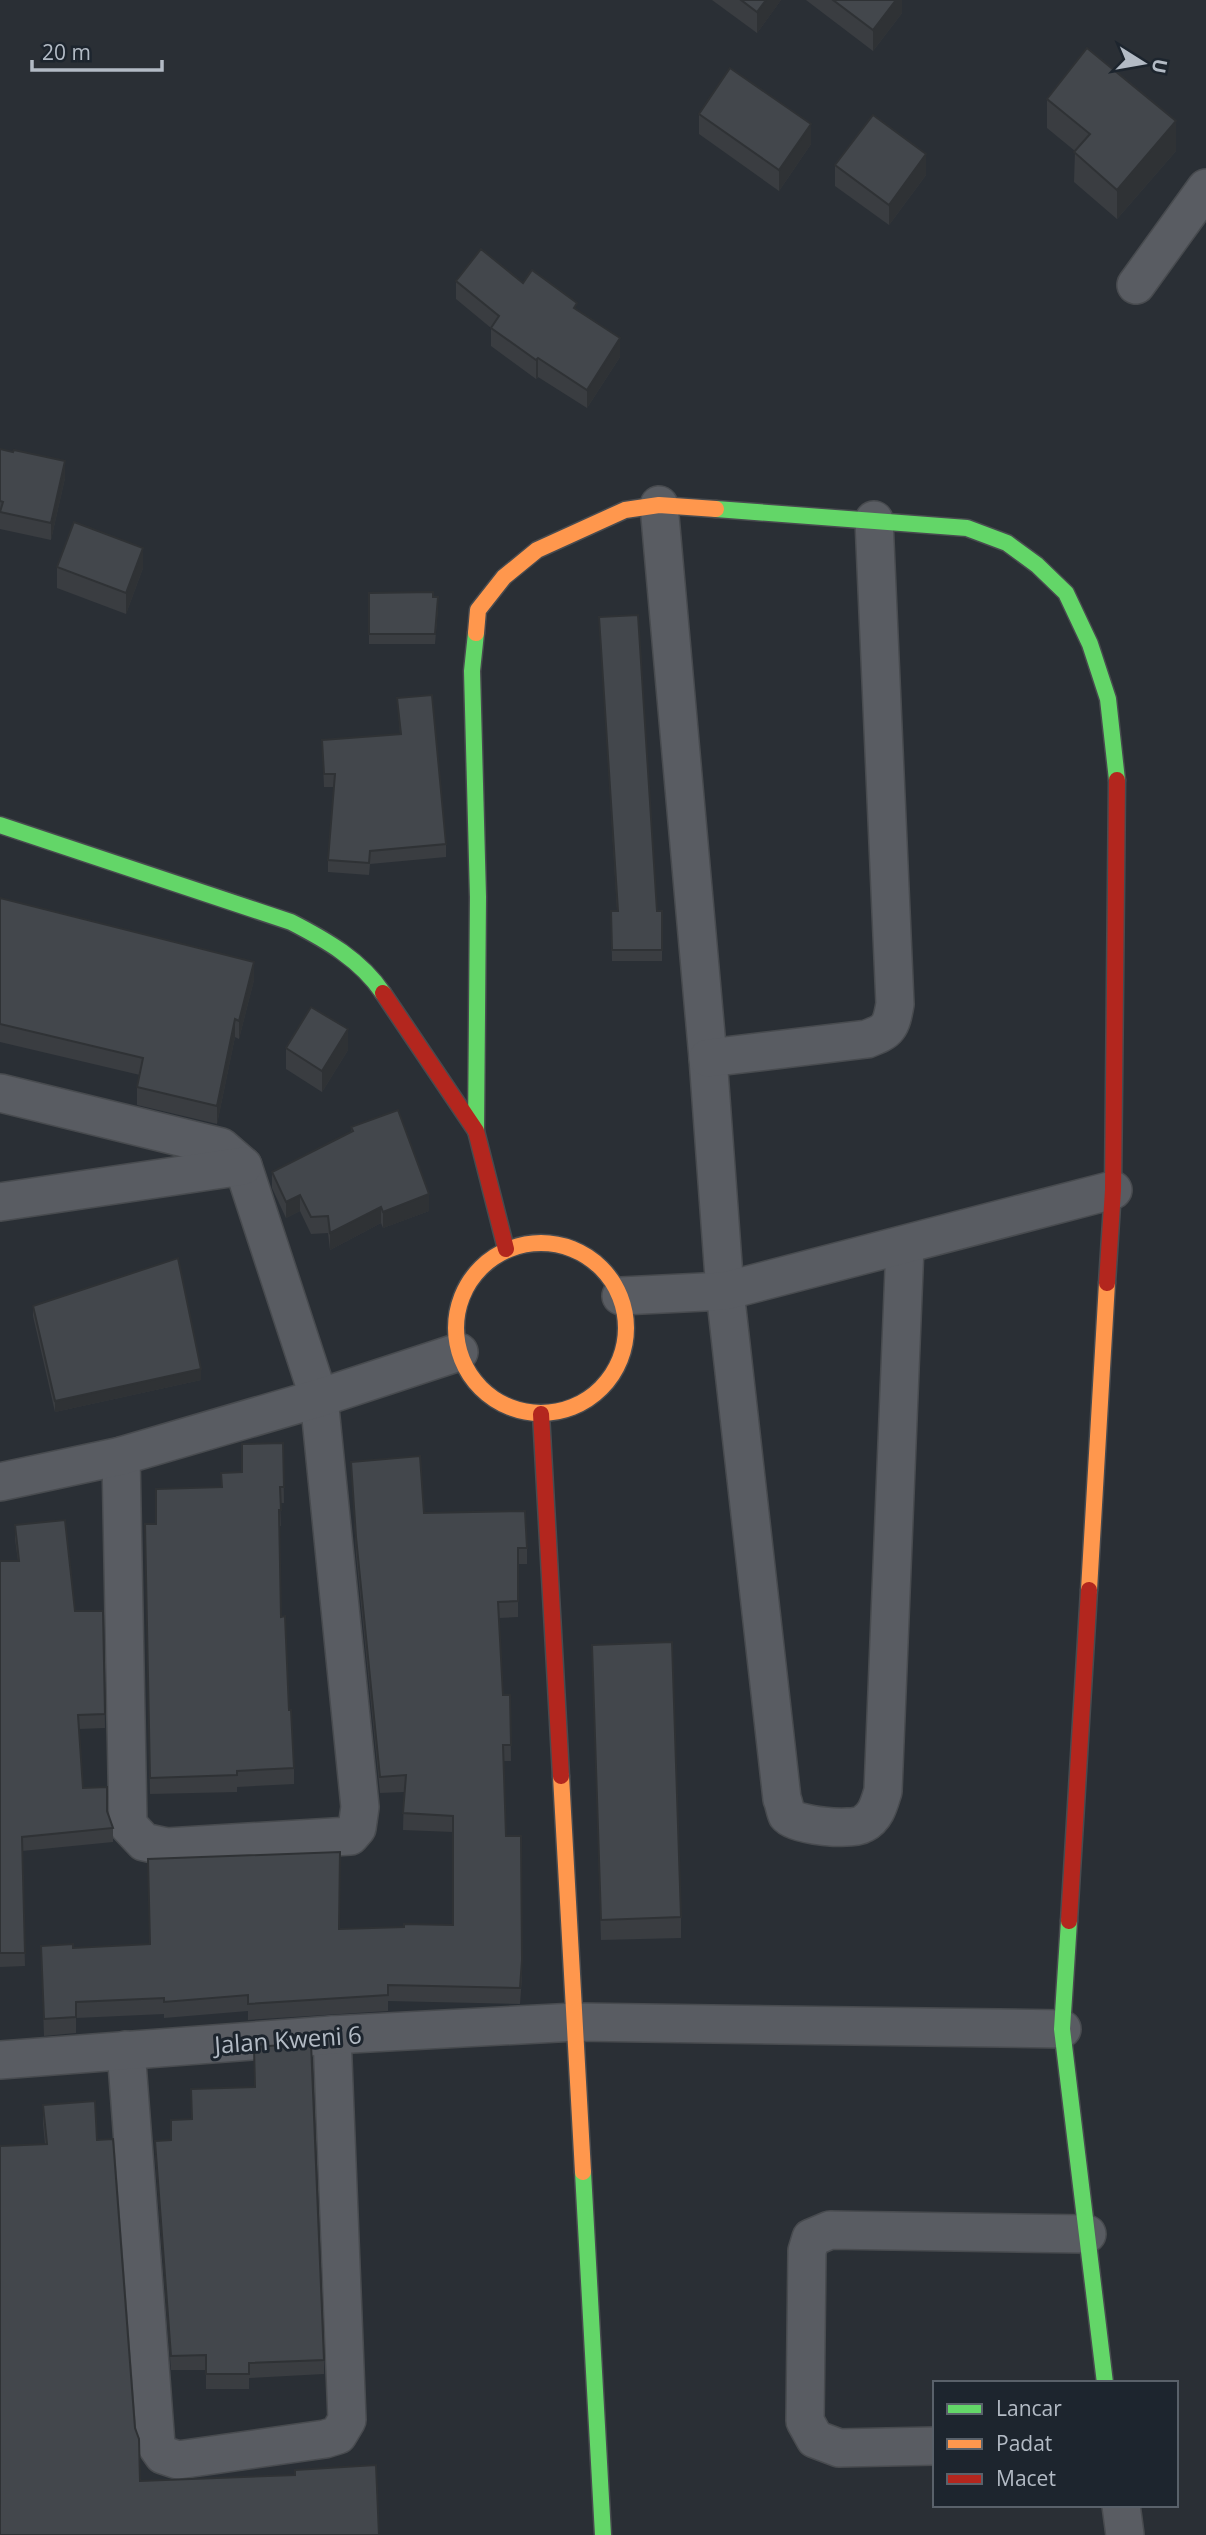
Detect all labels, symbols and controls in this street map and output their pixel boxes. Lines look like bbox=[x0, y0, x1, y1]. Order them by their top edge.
scale bar bbox=[32, 28, 161, 72]
north arrow bbox=[1108, 28, 1178, 98]
text: 20 m bbox=[42, 38, 91, 66]
text: U bbox=[1146, 57, 1174, 76]
street label: Jalan Kweni 6 bbox=[211, 2017, 363, 2061]
legend bbox=[933, 2381, 1178, 2507]
text: Lancar bbox=[996, 2394, 1062, 2422]
text: Padat bbox=[996, 2429, 1052, 2457]
text: Macet bbox=[996, 2464, 1056, 2492]

